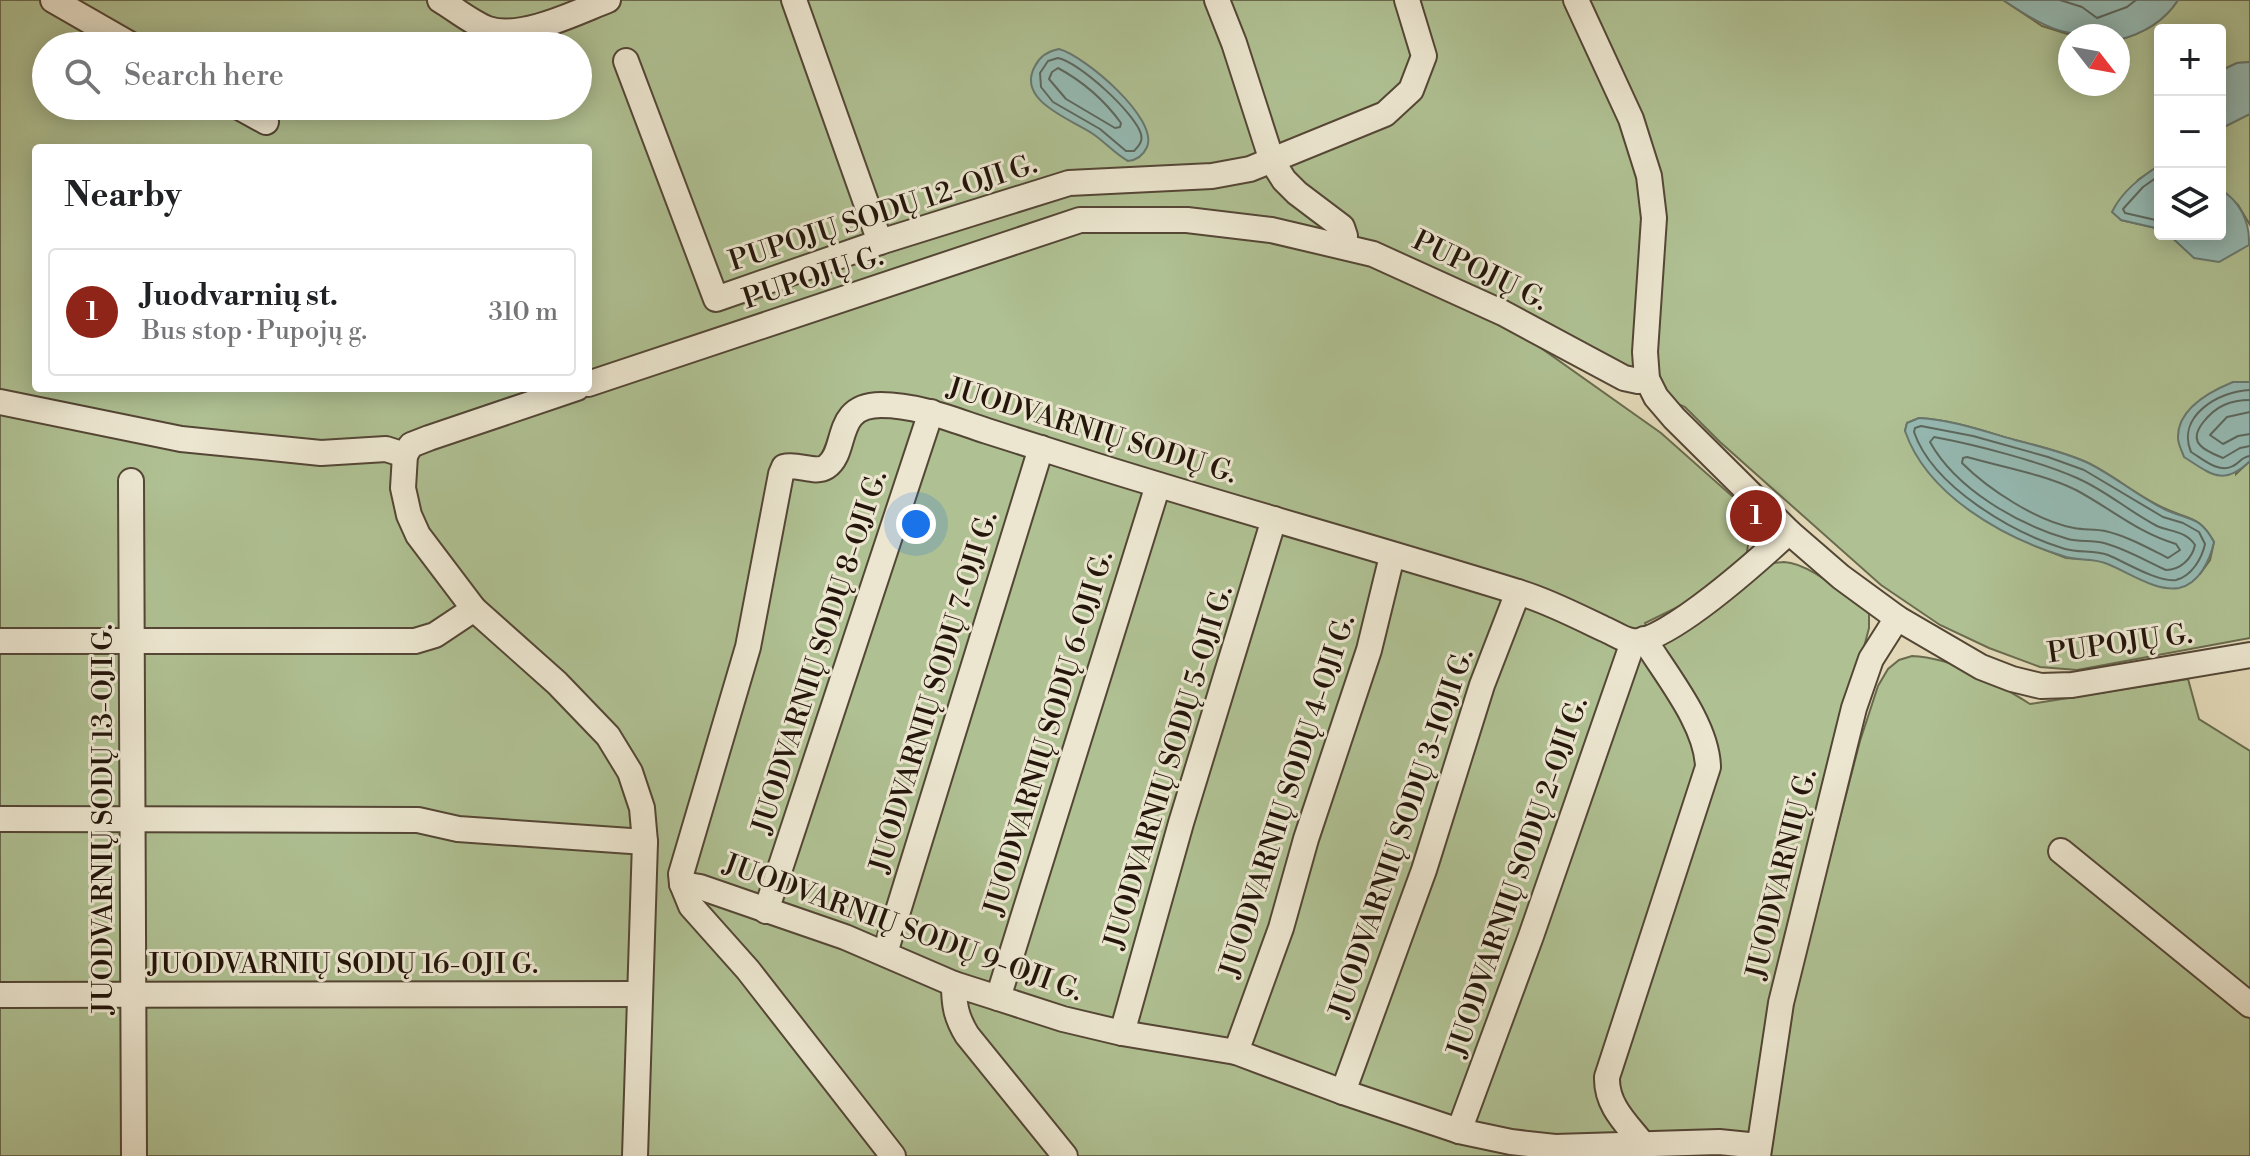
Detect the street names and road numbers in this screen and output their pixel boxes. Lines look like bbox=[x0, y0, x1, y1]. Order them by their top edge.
street label: PUPOJŲ SODŲ 12-OJI G. bbox=[725, 147, 1041, 279]
street label: PUPOJŲ G. bbox=[1407, 223, 1553, 319]
street label: PUPOJŲ G. bbox=[738, 239, 888, 317]
street label: JUODVARNIŲ SODŲ G. bbox=[942, 370, 1241, 492]
street label: JUODVARNIŲ SODŲ 8-OJI G. bbox=[744, 466, 895, 839]
street label: JUODVARNIŲ SODŲ 7-OJI G. bbox=[862, 507, 1006, 878]
street label: JUODVARNIŲ SODŲ 6-OJI G. bbox=[976, 546, 1121, 921]
street label: JUODVARNIŲ SODŲ 5-OJI G. bbox=[1097, 581, 1241, 954]
street label: JUODVARNIŲ SODŲ 4-OJI G. bbox=[1212, 610, 1363, 983]
street label: PUPOJŲ G. bbox=[2045, 617, 2195, 671]
street label: JUODVARNIŲ SODŲ 13-OJI G. bbox=[86, 624, 121, 1015]
street label: JUODVARNIŲ SODŲ 3-IOJI G. bbox=[1322, 644, 1482, 1023]
street label: JUODVARNIŲ SODŲ 2-OJI G. bbox=[1439, 692, 1596, 1063]
street label: JUODVARNIŲ G. bbox=[1739, 765, 1825, 984]
street label: JUODVARNIŲ SODŲ 9-OJI G. bbox=[718, 846, 1087, 1009]
street label: JUODVARNIŲ SODŲ 16-OJI G. bbox=[147, 947, 538, 982]

